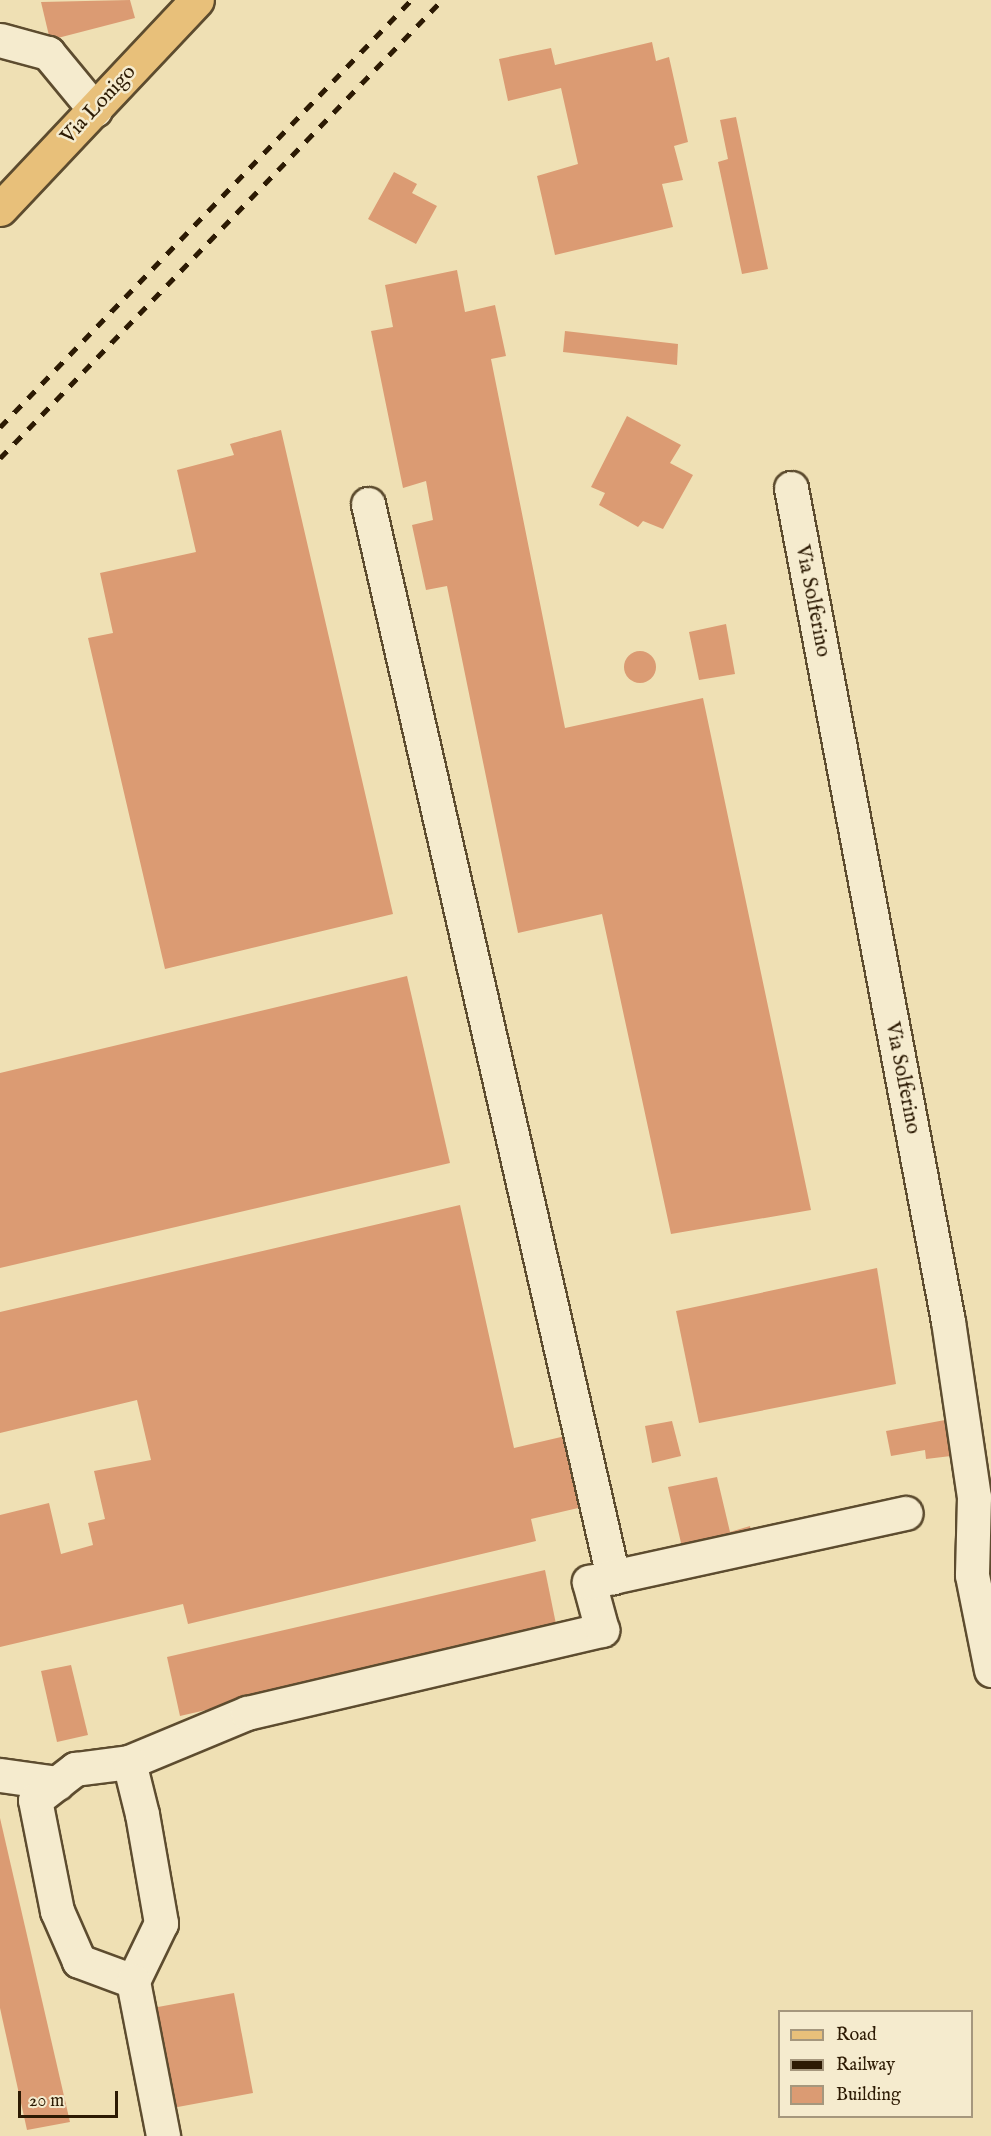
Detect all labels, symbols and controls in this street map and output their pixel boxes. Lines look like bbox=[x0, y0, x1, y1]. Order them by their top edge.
street label: Via Lonigo bbox=[56, 60, 142, 150]
street label: Via Solferino bbox=[789, 543, 835, 659]
street label: Via Solferino bbox=[879, 1020, 925, 1136]
legend bbox=[778, 2010, 973, 2118]
text: Road bbox=[836, 2024, 877, 2047]
text: Railway bbox=[836, 2054, 895, 2077]
scale bar bbox=[21, 2079, 122, 2117]
text: Building bbox=[836, 2084, 901, 2107]
text: 20 m bbox=[29, 2090, 64, 2113]

